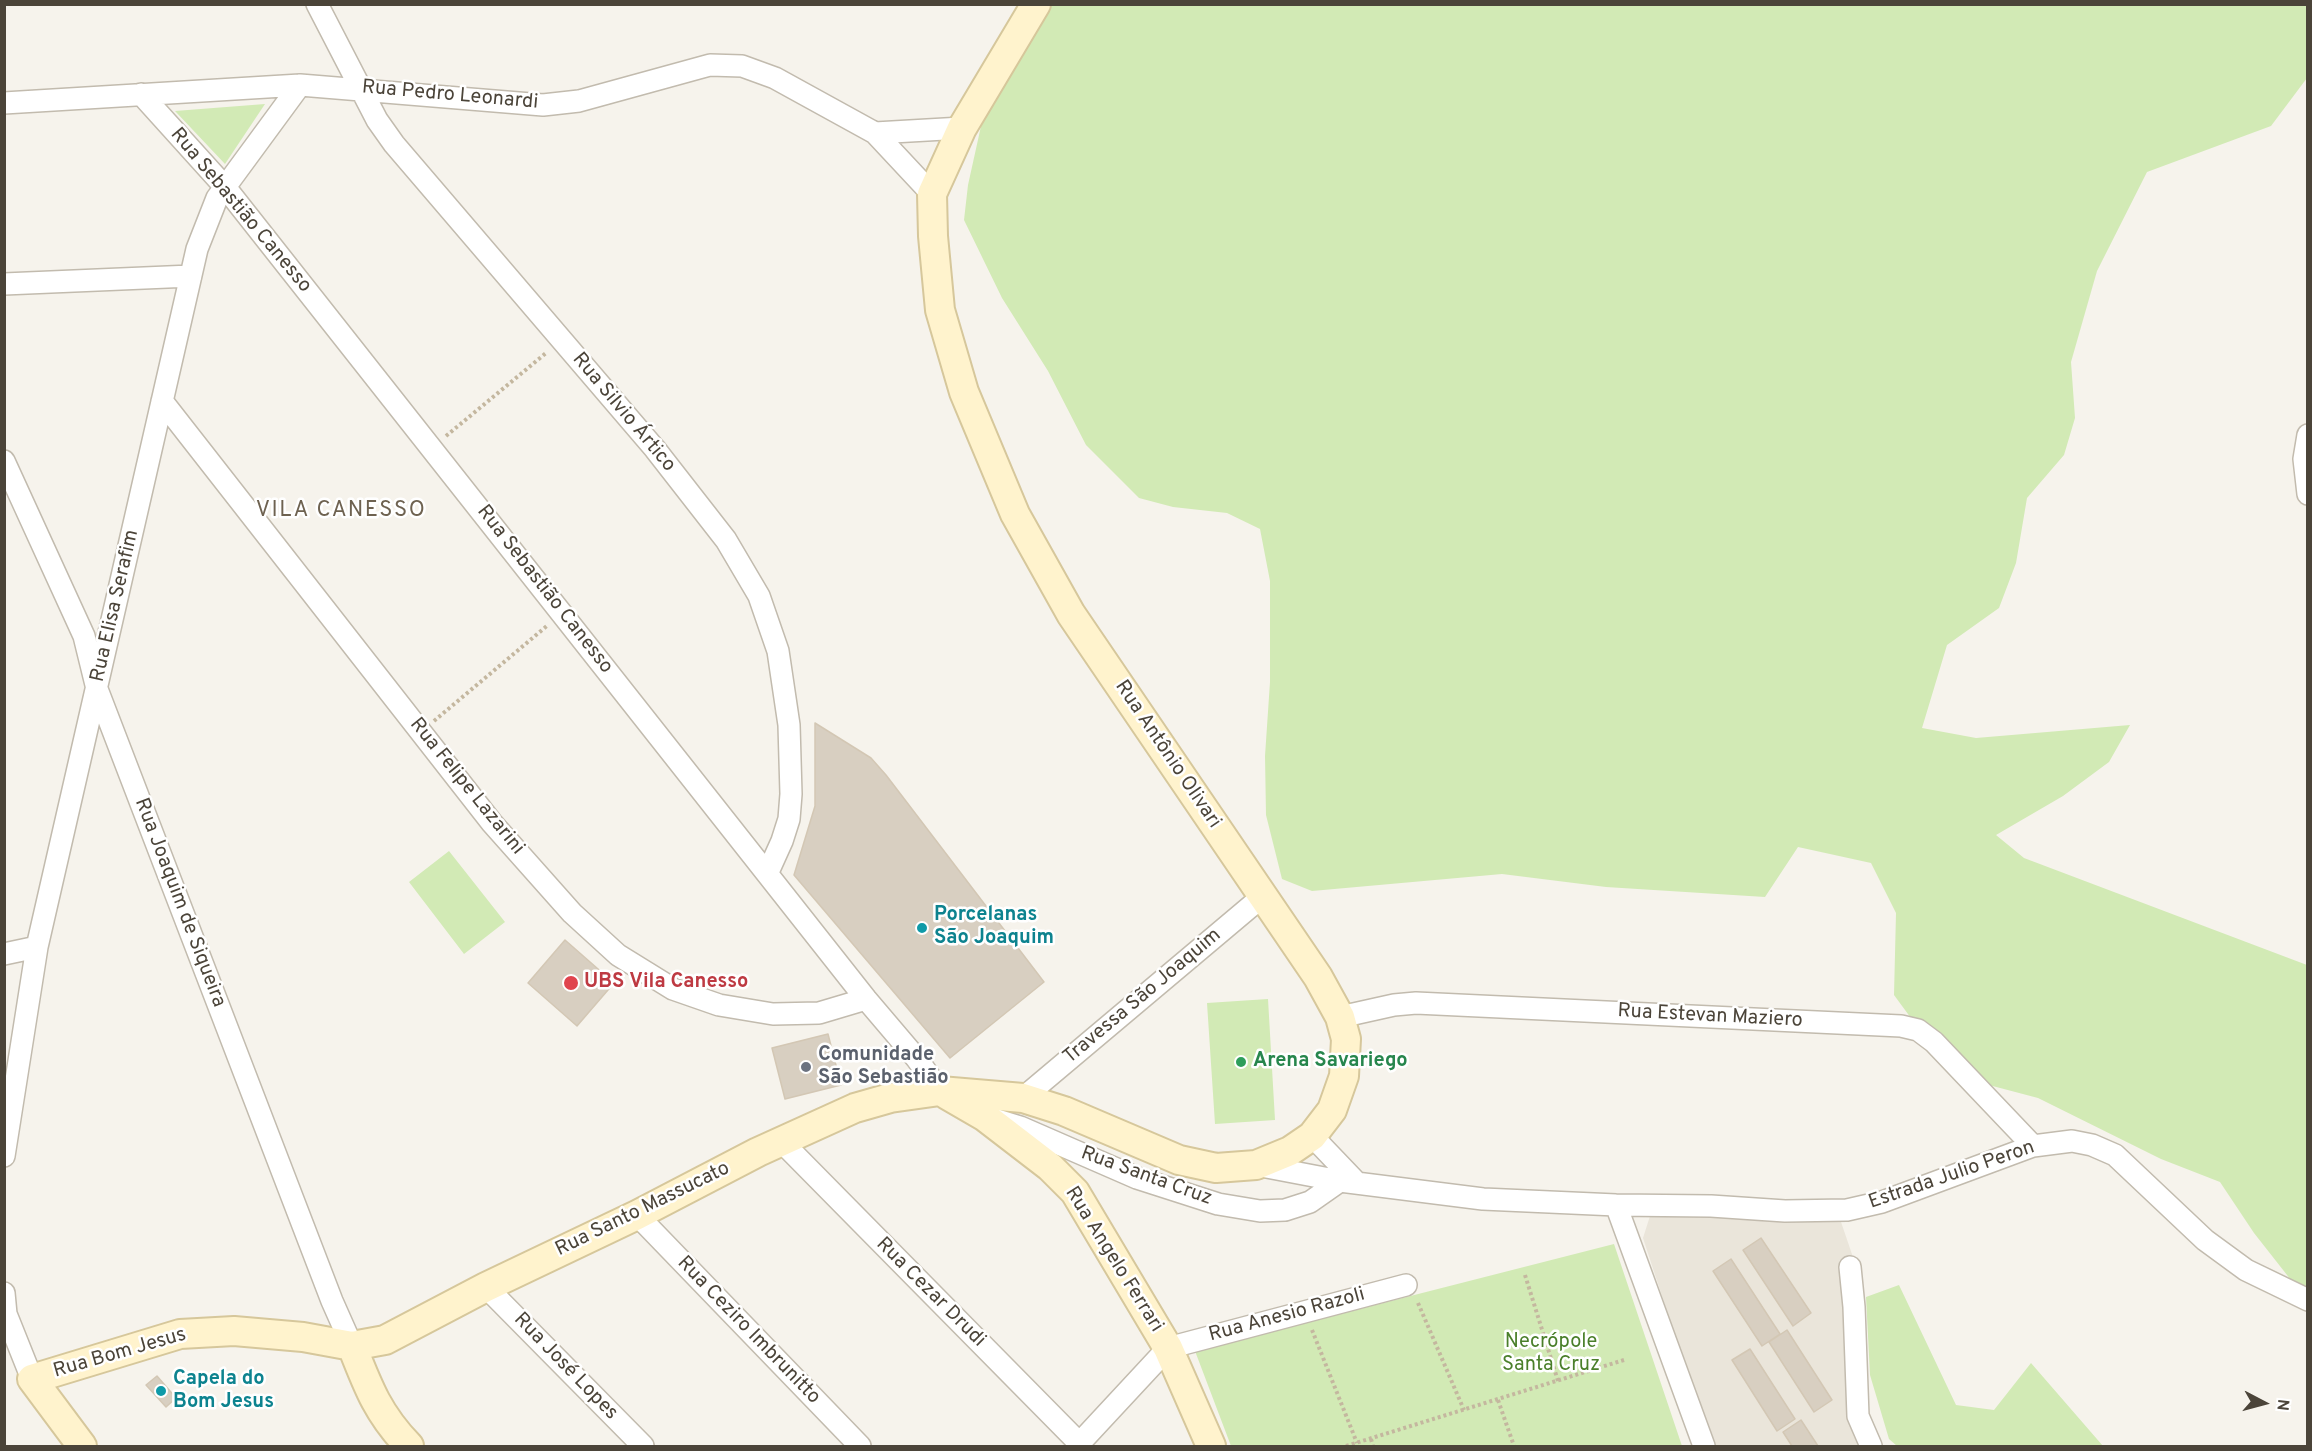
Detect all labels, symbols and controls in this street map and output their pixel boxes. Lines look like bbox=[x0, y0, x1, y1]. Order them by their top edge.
street label: Rua Pedro Leonardi bbox=[361, 76, 539, 116]
street label: Rua Sebastião Canesso bbox=[164, 124, 316, 298]
street label: Rua Silvio Ártico bbox=[566, 348, 680, 478]
district label: VILA CANESSO bbox=[256, 499, 426, 525]
street label: Rua Sebastião Canesso bbox=[471, 501, 617, 679]
street label: Rua Elisa Serafim bbox=[87, 528, 145, 684]
street label: Rua Antônio Olivari bbox=[1109, 676, 1225, 834]
street label: Rua Felipe Lazarini bbox=[403, 714, 529, 860]
street label: Rua Joaquim de Siqueira bbox=[128, 795, 230, 1011]
place label: Porcelanas São Joaquim bbox=[934, 904, 1054, 951]
marker: Porcelanas São Joaquim bbox=[915, 921, 929, 935]
street label: Travessa São Joaquim bbox=[1059, 924, 1227, 1070]
place label: UBS Vila Canesso bbox=[584, 971, 748, 995]
marker: UBS Vila Canesso bbox=[562, 974, 580, 992]
street label: Rua Estevan Maziero bbox=[1617, 1000, 1803, 1034]
place label: Comunidade São Sebastião bbox=[818, 1044, 949, 1091]
place label: Arena Savariego bbox=[1253, 1050, 1408, 1074]
marker: Arena Savariego bbox=[1234, 1055, 1248, 1069]
marker: Comunidade São Sebastião bbox=[799, 1060, 813, 1074]
street label: Estrada Julio Peron bbox=[1866, 1136, 2038, 1216]
street label: Rua Santa Cruz bbox=[1077, 1142, 1215, 1212]
street label: Rua Santo Massucato bbox=[552, 1157, 734, 1263]
street label: Rua Angelo Ferrari bbox=[1059, 1183, 1167, 1337]
street label: Rua Cezar Drudi bbox=[870, 1233, 990, 1353]
street label: Rua Ceziro Imbrunitto bbox=[671, 1252, 825, 1410]
street label: Rua Anesio Razoli bbox=[1206, 1284, 1368, 1348]
street label: Rua José Lopes bbox=[508, 1308, 622, 1426]
street label: Rua Bom Jesus bbox=[51, 1324, 189, 1384]
park label: Necrópole Santa Cruz bbox=[1502, 1331, 1600, 1378]
place label: Capela do Bom Jesus bbox=[173, 1368, 274, 1415]
north arrow bbox=[2234, 1373, 2294, 1433]
marker: Capela do Bom Jesus bbox=[154, 1384, 168, 1398]
text: N bbox=[2271, 1398, 2292, 1412]

